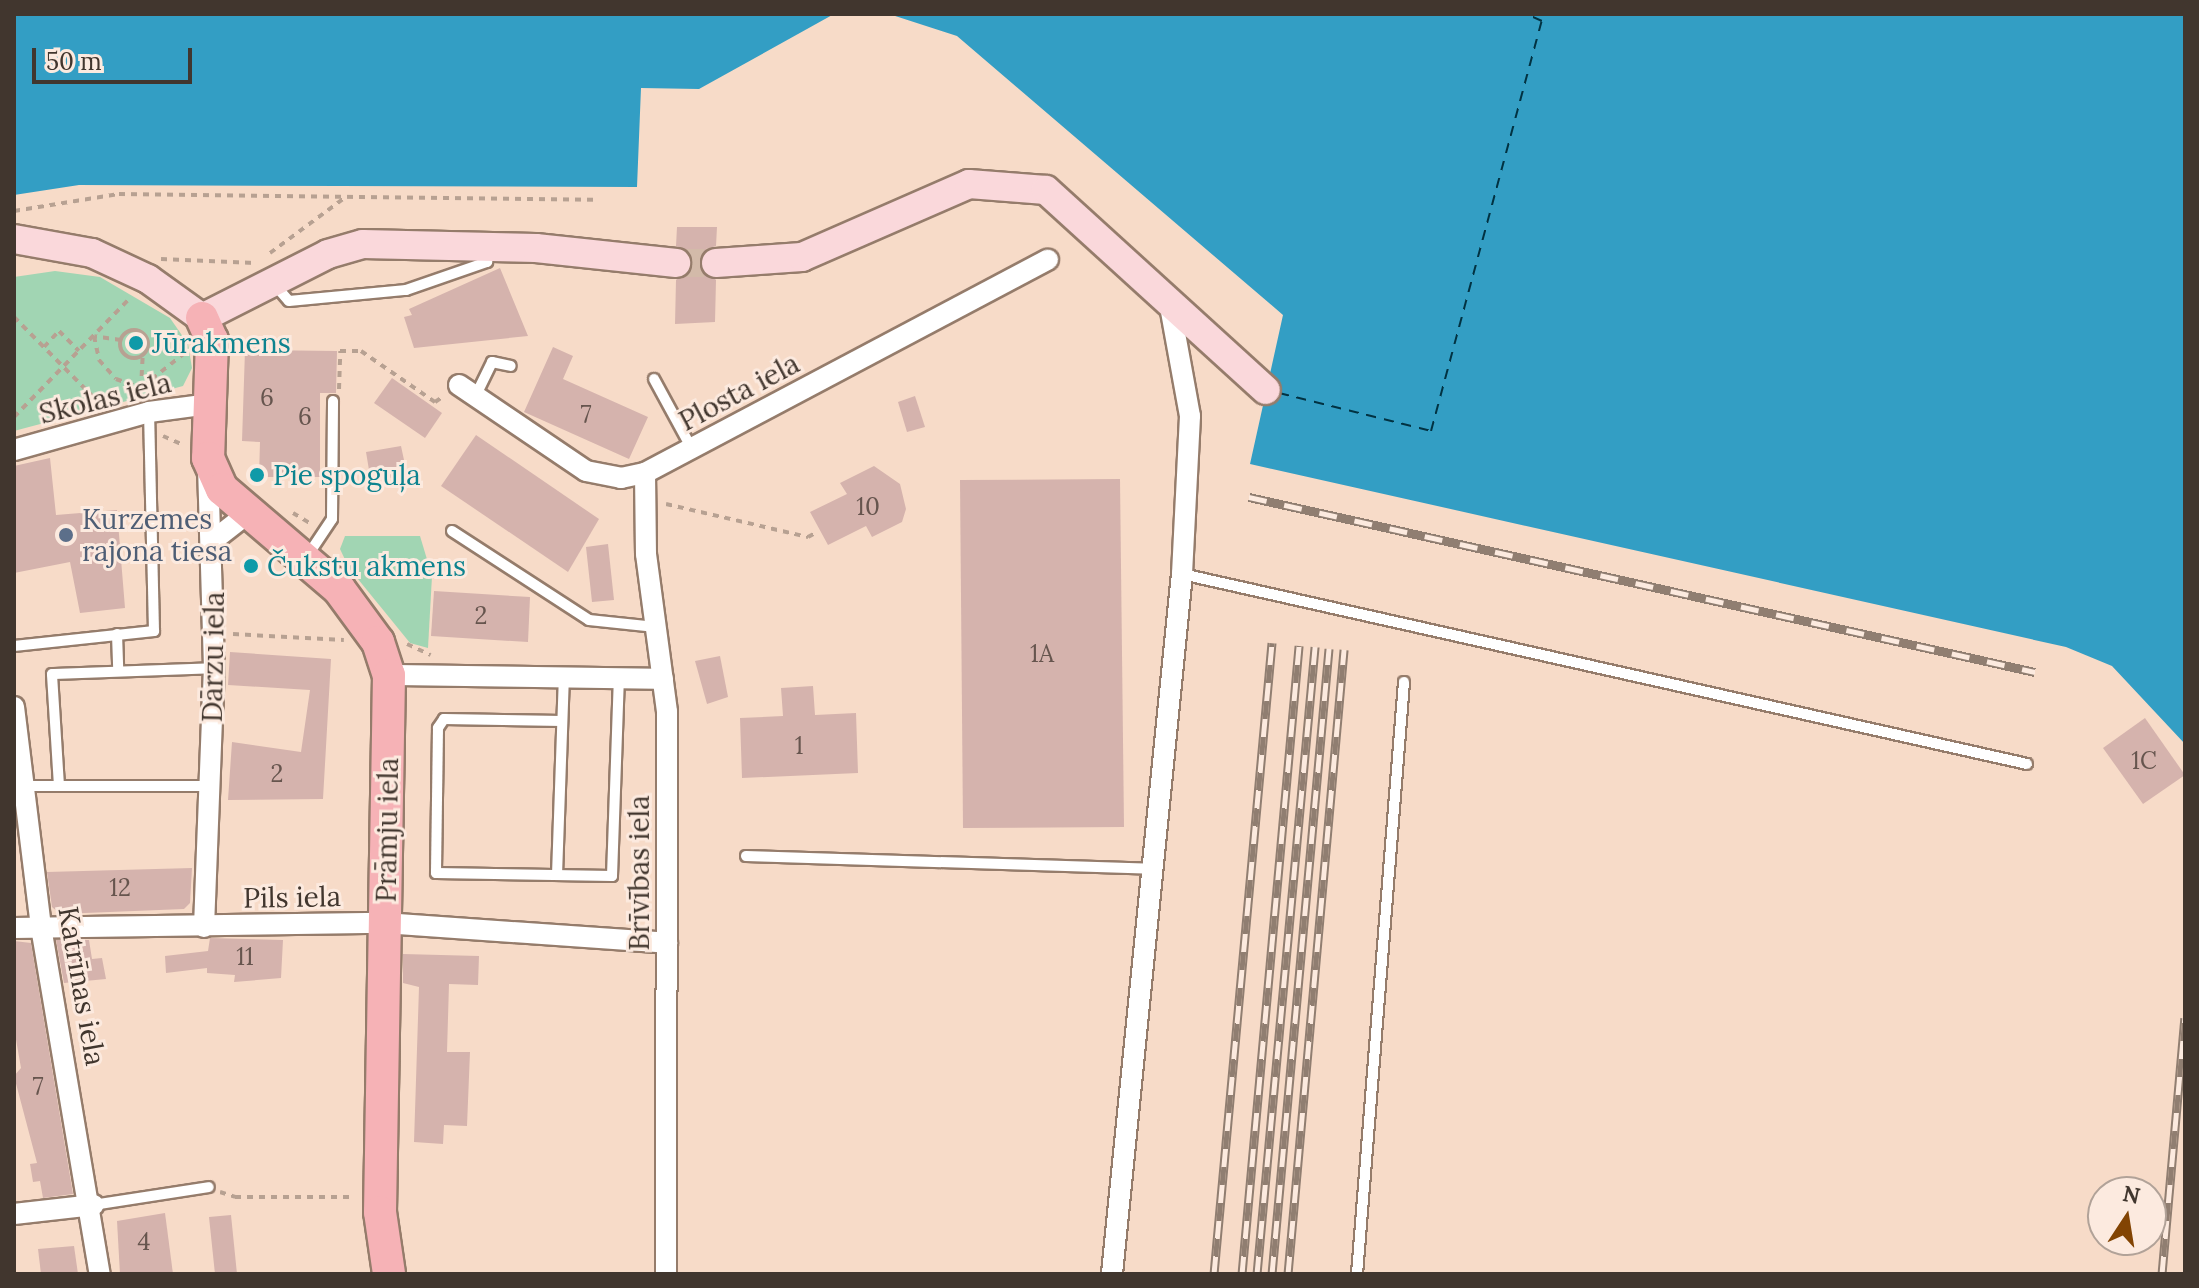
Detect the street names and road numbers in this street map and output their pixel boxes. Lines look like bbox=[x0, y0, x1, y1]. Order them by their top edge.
street label: Plosta iela bbox=[673, 346, 805, 438]
street label: Skolas iela bbox=[36, 365, 174, 431]
street label: Dārzu iela bbox=[195, 591, 231, 723]
street label: Prāmju iela bbox=[369, 757, 405, 903]
street label: Brīvības iela bbox=[622, 795, 656, 951]
street label: Pils iela bbox=[243, 879, 341, 915]
street label: Katrīnas iela bbox=[51, 904, 113, 1068]

